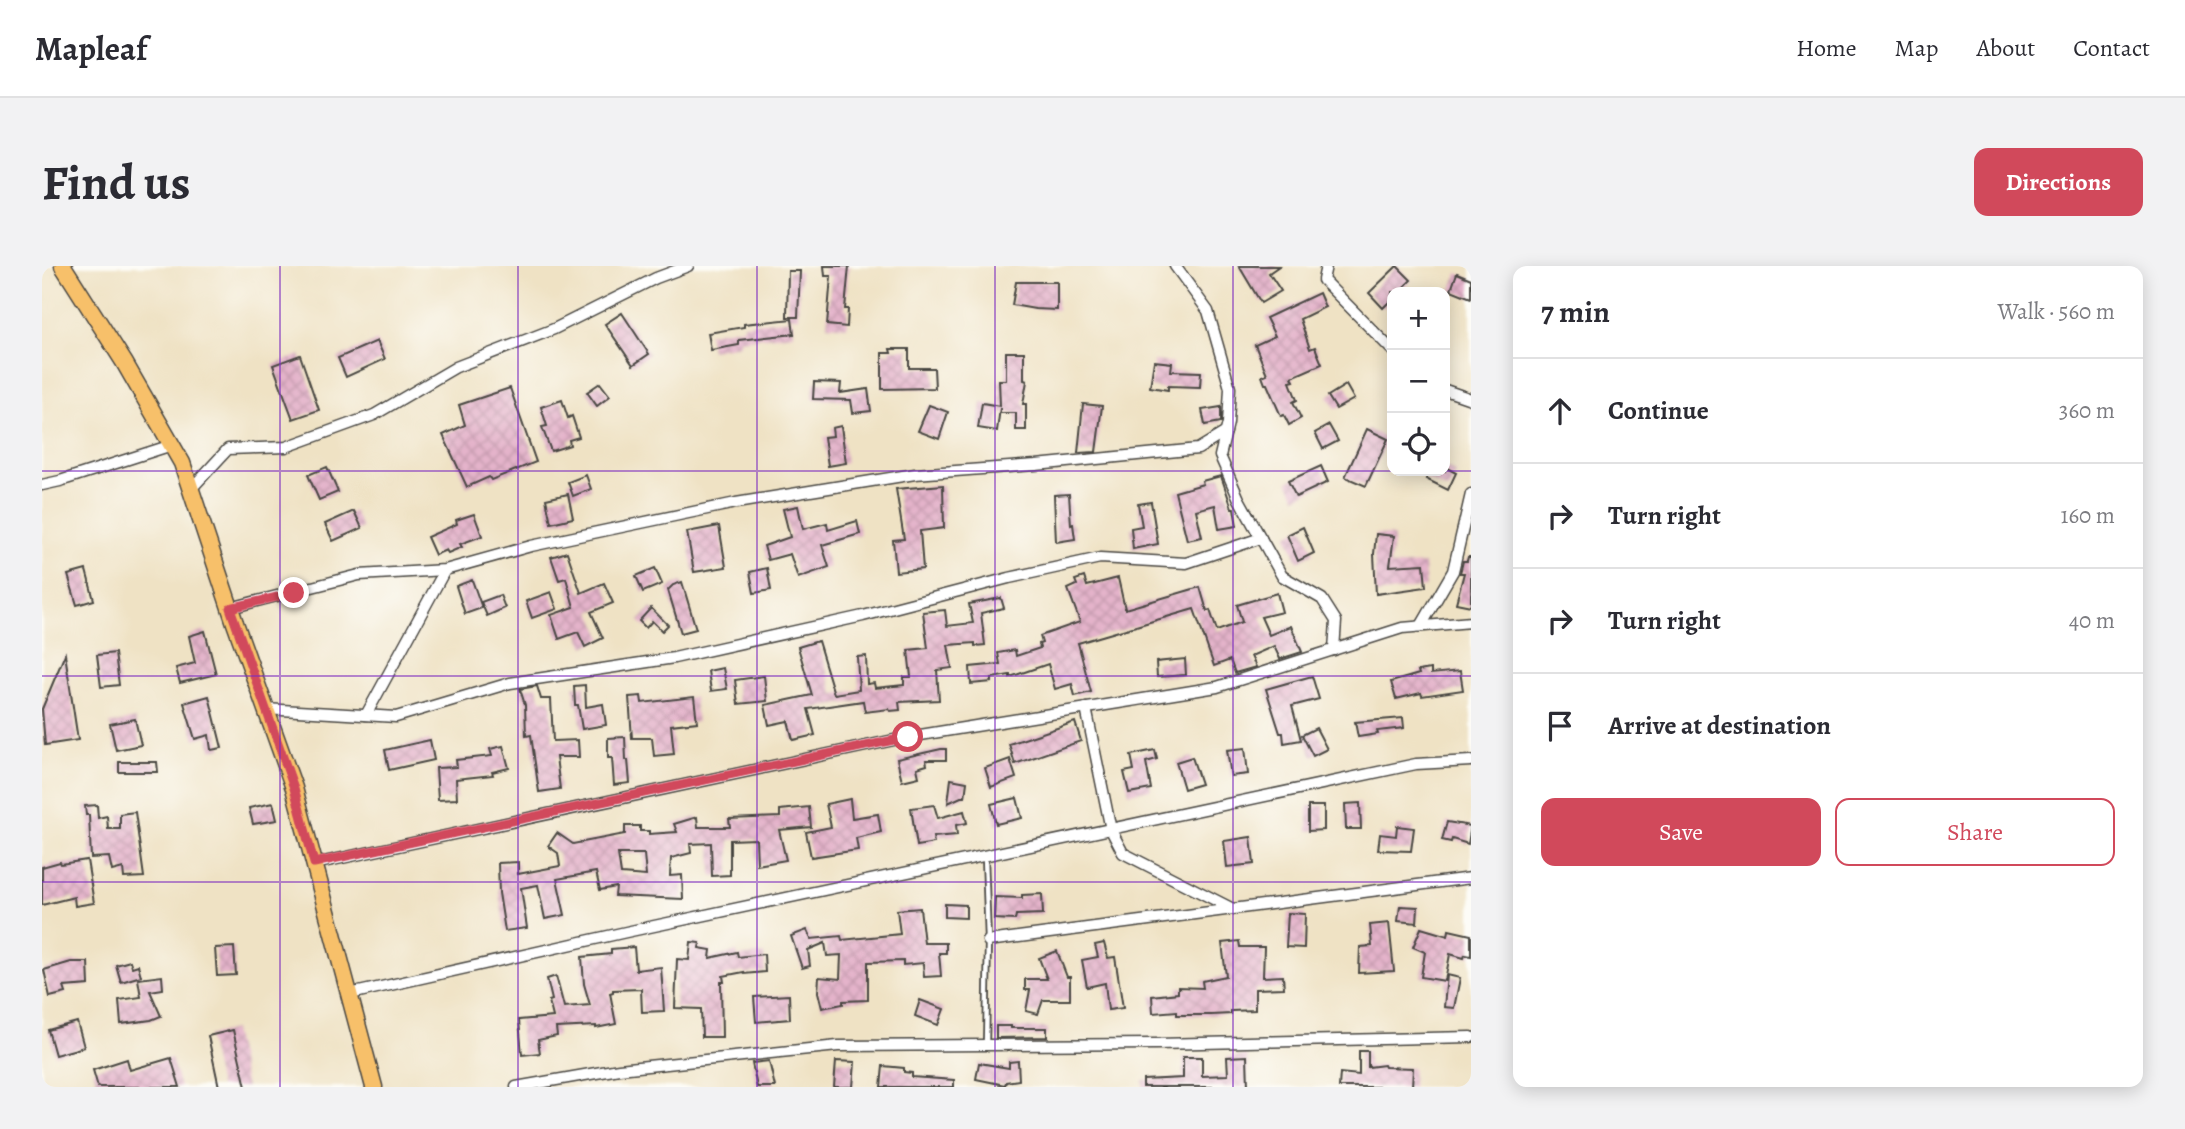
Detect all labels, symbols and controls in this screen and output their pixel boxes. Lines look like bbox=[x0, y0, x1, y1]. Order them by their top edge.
text: Mapleaf bbox=[35, 26, 147, 71]
text: Home bbox=[1796, 32, 1857, 64]
text: Map bbox=[1895, 32, 1939, 64]
text: About bbox=[1977, 32, 2035, 64]
text: Contact bbox=[2073, 32, 2150, 64]
button: Directions bbox=[1974, 148, 2143, 216]
text: Find us bbox=[42, 149, 190, 216]
map controls bbox=[1387, 287, 1450, 476]
button: + bbox=[1387, 287, 1450, 350]
text: 7 min bbox=[1541, 292, 1610, 332]
text: Walk · 560 m bbox=[1998, 296, 2115, 327]
button: − bbox=[1387, 350, 1450, 413]
icon: ahead bbox=[1541, 392, 1579, 430]
text: Continue bbox=[1608, 393, 1709, 428]
text: 360 m bbox=[2059, 395, 2115, 426]
button: locate bbox=[1387, 413, 1450, 476]
icon: right bbox=[1541, 497, 1579, 535]
text: Turn right bbox=[1608, 498, 1721, 533]
text: 160 m bbox=[2061, 500, 2115, 531]
route end bbox=[278, 577, 309, 608]
icon: right bbox=[1541, 602, 1579, 640]
text: Turn right bbox=[1608, 603, 1721, 638]
text: 40 m bbox=[2069, 605, 2115, 636]
icon: arrive bbox=[1541, 707, 1579, 745]
text: Arrive at destination bbox=[1608, 708, 1831, 743]
route start bbox=[892, 721, 923, 752]
button: Save bbox=[1541, 798, 1821, 866]
button: Share bbox=[1835, 798, 2115, 866]

